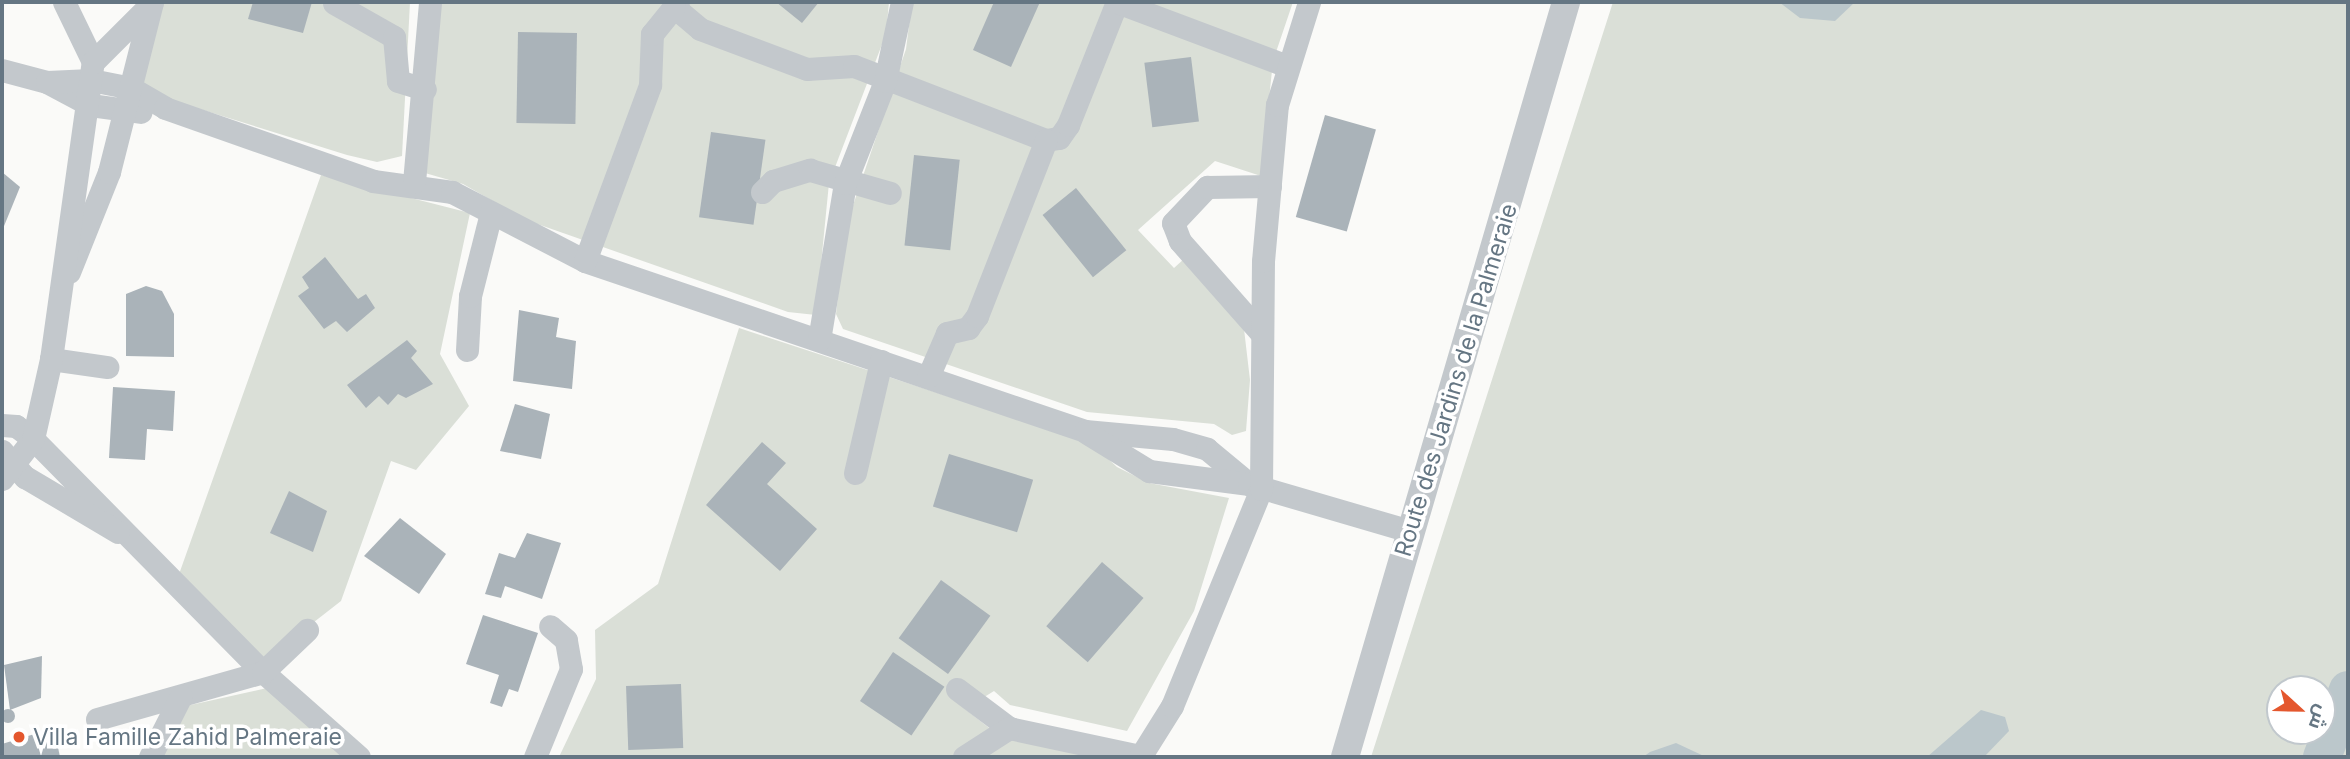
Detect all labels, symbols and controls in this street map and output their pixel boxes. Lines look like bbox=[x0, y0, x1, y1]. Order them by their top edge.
street label: Route des Jardins de la Palmeraie bbox=[1389, 200, 1523, 560]
north arrow bbox=[2266, 675, 2336, 745]
text: ش bbox=[2304, 702, 2334, 733]
place label: Villa Famille Zahid Palmeraie bbox=[33, 723, 342, 751]
marker: Villa Famille Zahid Palmeraie bbox=[11, 729, 27, 745]

